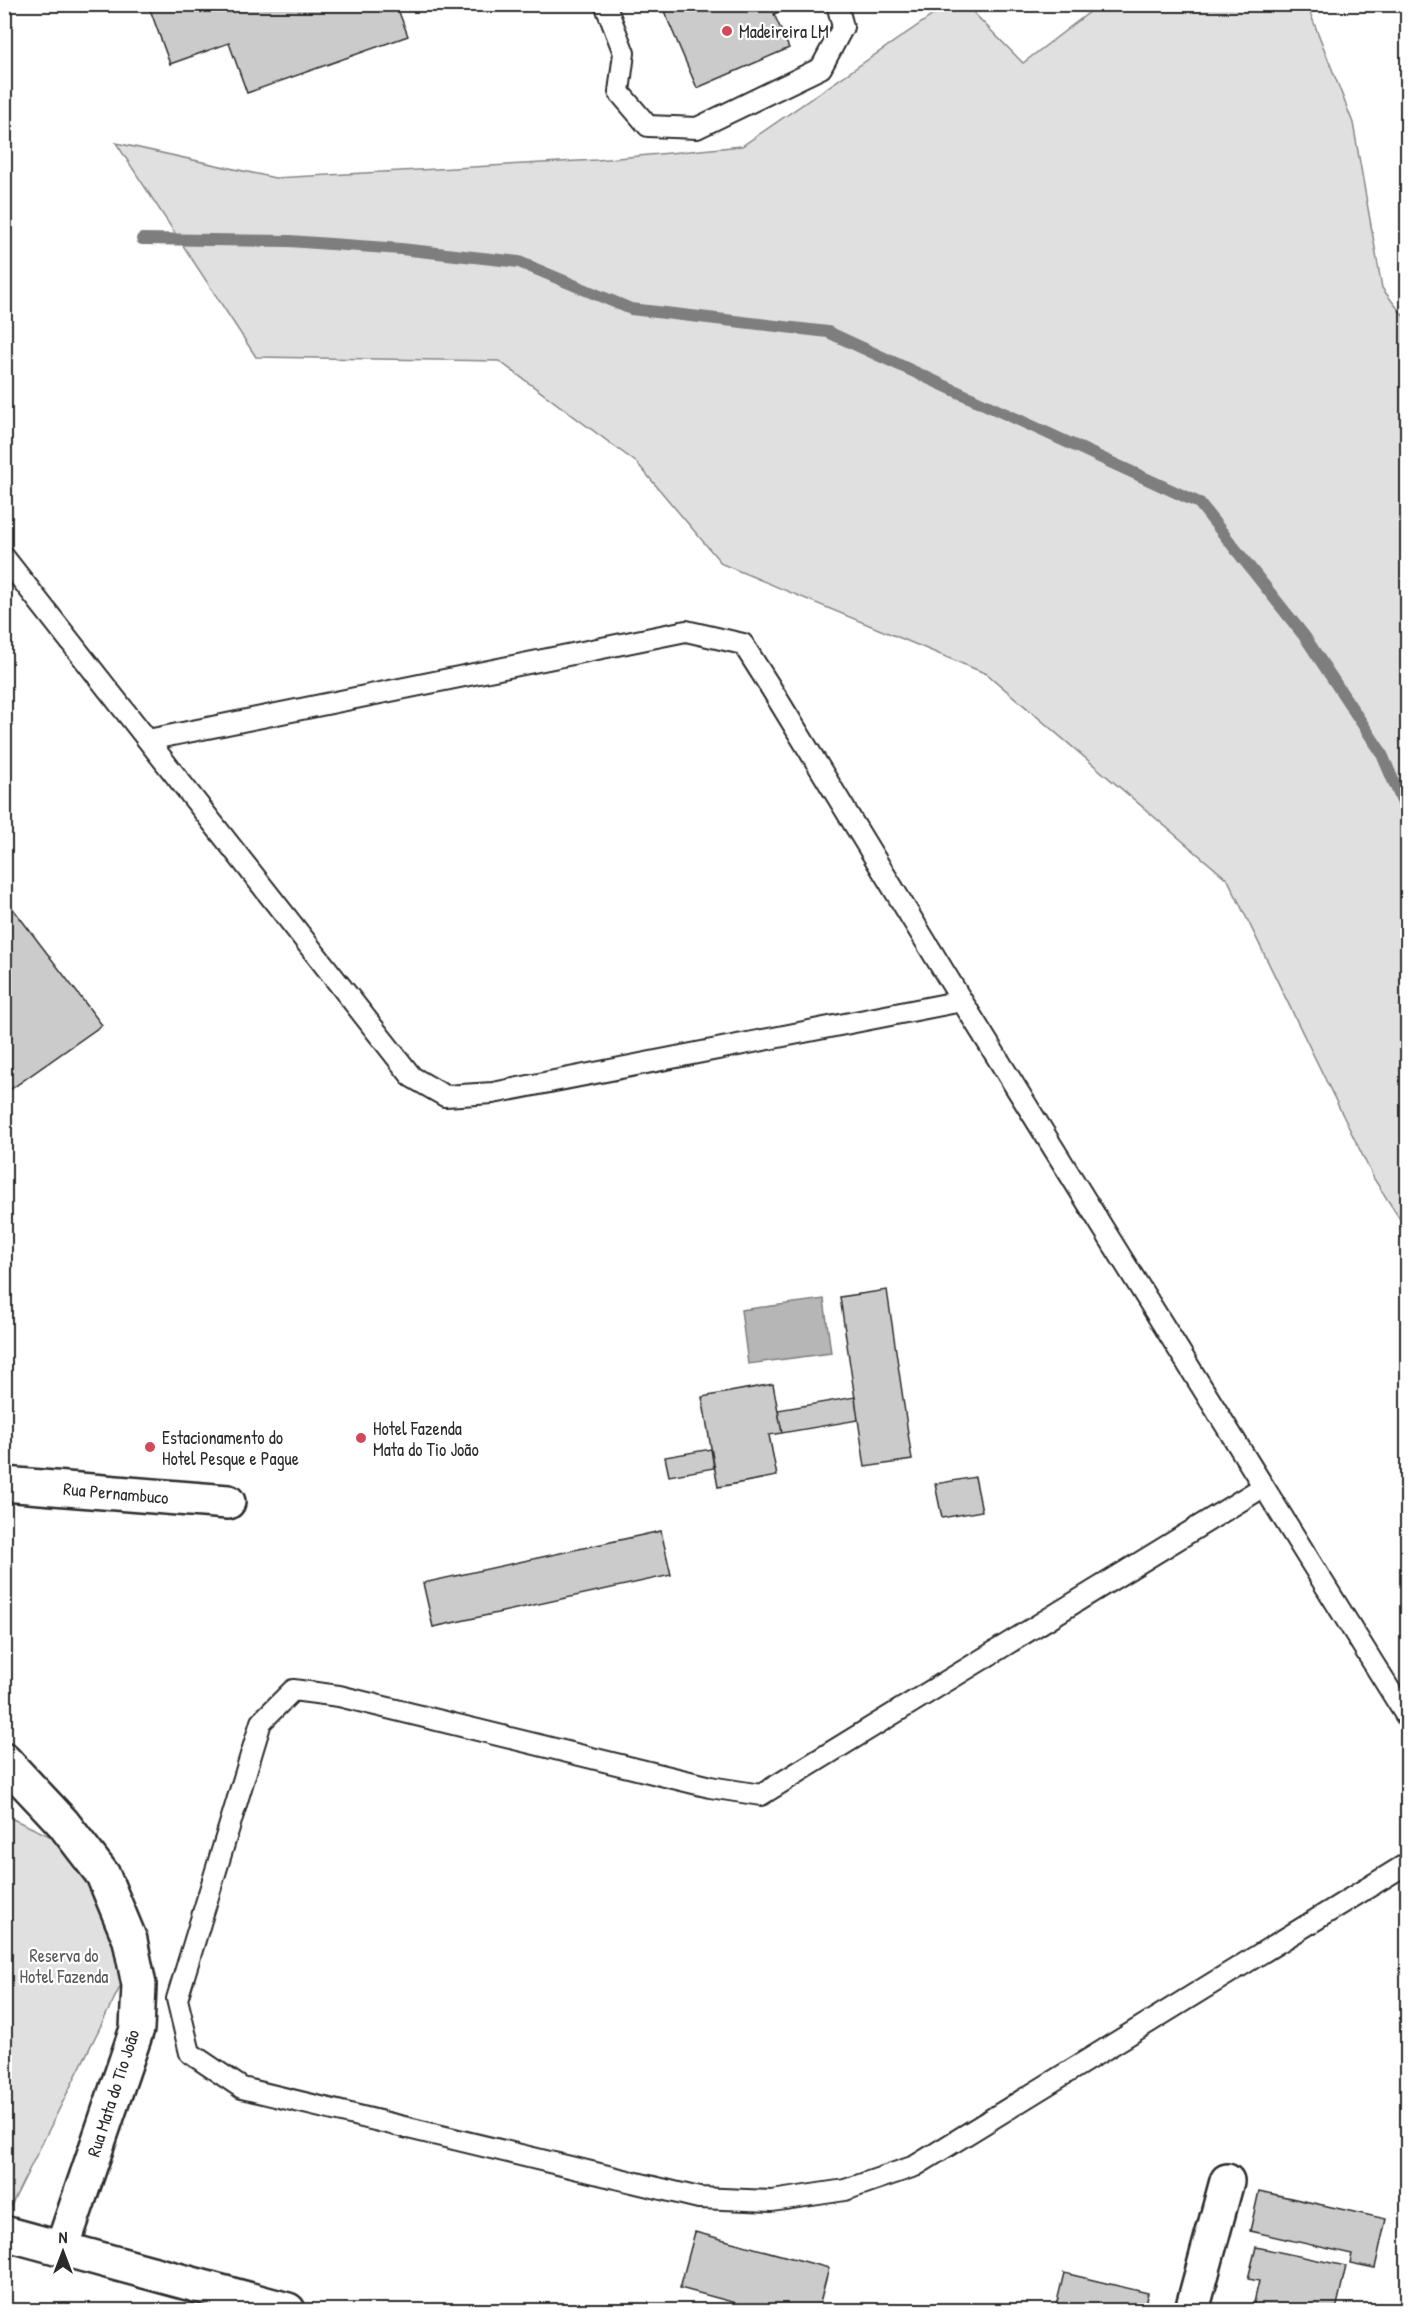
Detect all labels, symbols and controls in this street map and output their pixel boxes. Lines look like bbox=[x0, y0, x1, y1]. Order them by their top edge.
place label: Madeireira LM bbox=[739, 19, 829, 44]
marker: Madeireira LM bbox=[720, 24, 734, 38]
place label: Hotel Fazenda Mata do Tio João bbox=[373, 1416, 479, 1462]
place label: Estacionamento do Hotel Pesque e Pague bbox=[162, 1425, 299, 1471]
marker: Hotel Fazenda Mata do Tio João bbox=[354, 1431, 368, 1445]
marker: Estacionamento do Hotel Pesque e Pague bbox=[143, 1440, 157, 1454]
street label: Rua Pernambuco bbox=[62, 1476, 170, 1510]
park label: Reserva do Hotel Fazenda bbox=[20, 1943, 108, 1989]
street label: Rua Mata do Tio João bbox=[81, 2026, 145, 2160]
north arrow bbox=[33, 2222, 93, 2282]
text: N bbox=[59, 2226, 68, 2248]

